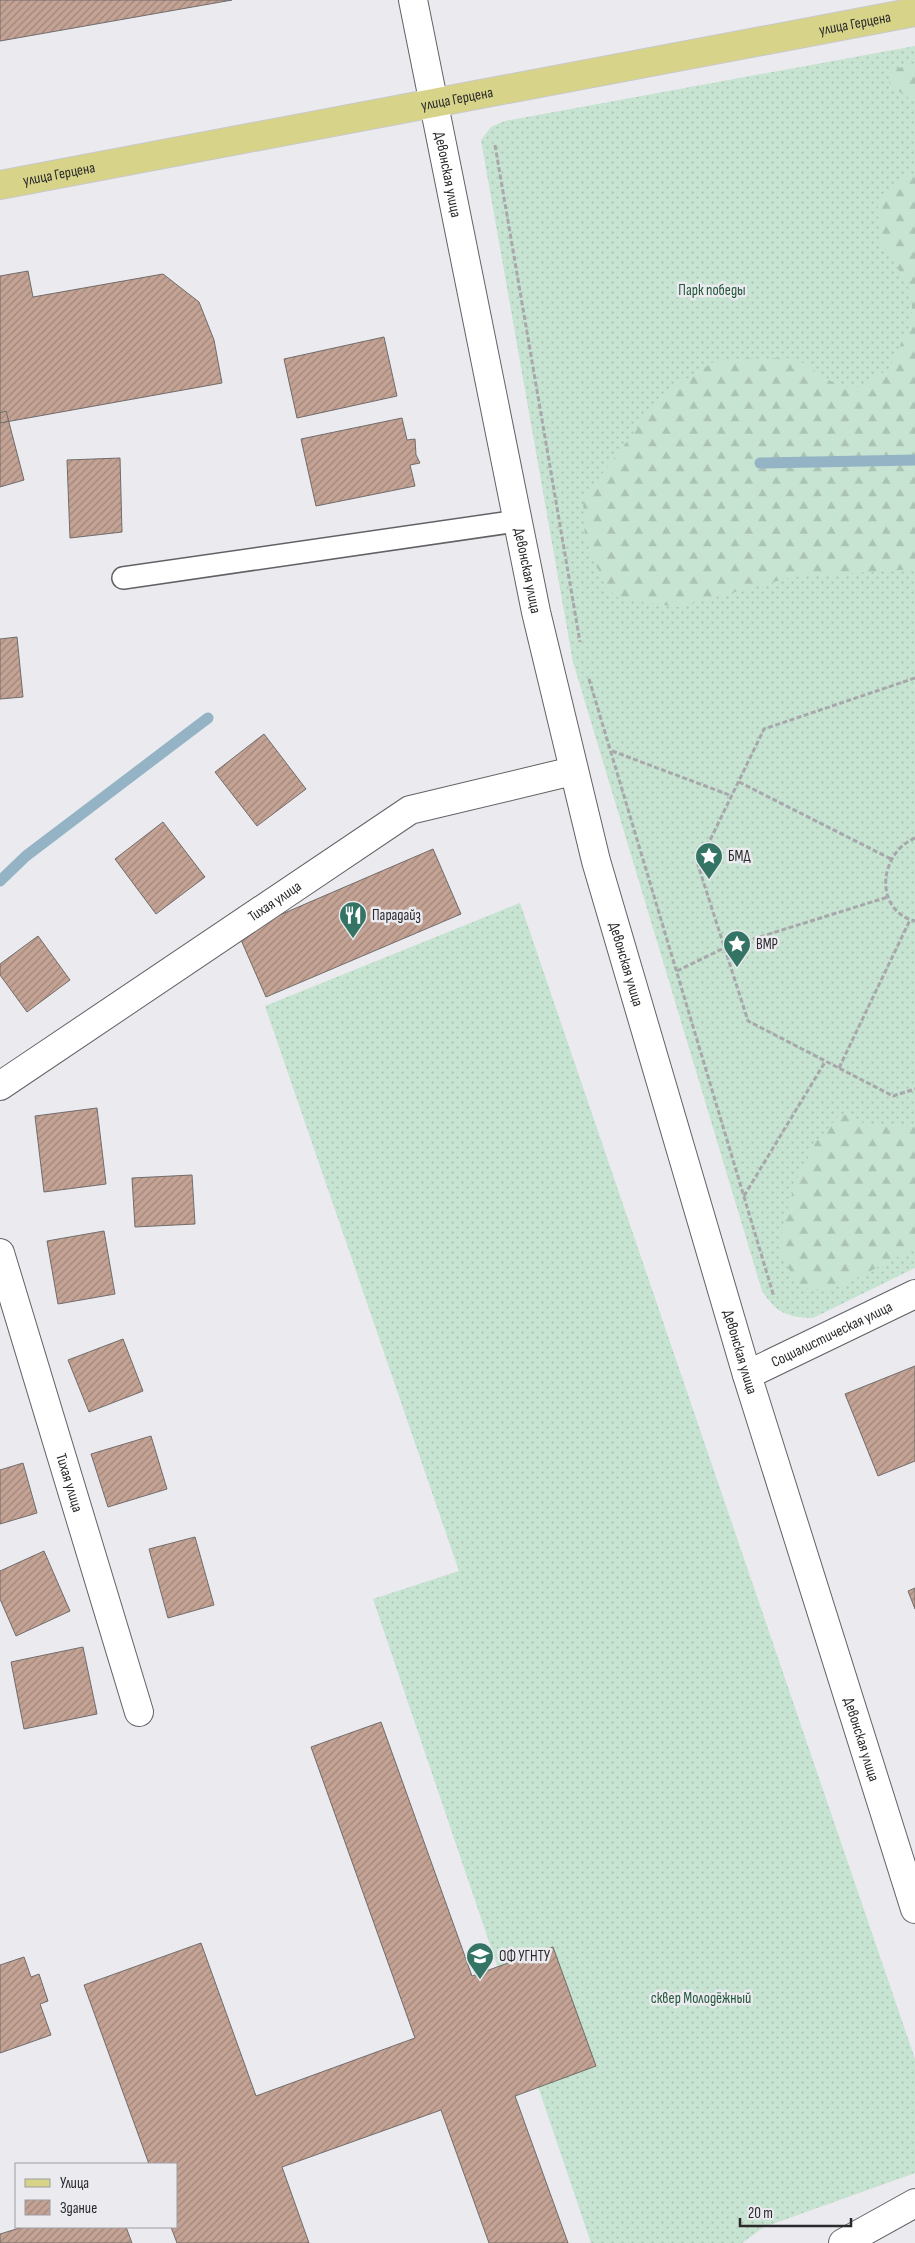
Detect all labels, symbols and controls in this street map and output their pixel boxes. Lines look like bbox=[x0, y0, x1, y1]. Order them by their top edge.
street label: улица Герцена bbox=[817, 8, 893, 40]
street label: улица Герцена bbox=[419, 83, 495, 115]
street label: Девонская улица bbox=[430, 130, 466, 219]
street label: улица Герцена bbox=[22, 158, 97, 190]
park label: Парк победы bbox=[678, 281, 746, 300]
street label: Девонская улица bbox=[509, 526, 545, 615]
place icon: БМД bbox=[694, 841, 724, 880]
place label: БМД bbox=[728, 847, 751, 866]
street label: Тихая улица bbox=[245, 877, 305, 926]
restaurant icon: Парадайз bbox=[338, 900, 368, 939]
place label: Парадайз bbox=[372, 906, 421, 925]
street label: Девонская улица bbox=[604, 920, 647, 1009]
place icon: BMP bbox=[722, 929, 752, 968]
place label: BMP bbox=[756, 935, 778, 954]
street label: Социалистическая улица bbox=[768, 1297, 896, 1372]
street label: Девонская улица bbox=[718, 1308, 761, 1397]
street label: Тихая улица bbox=[51, 1451, 87, 1515]
street label: Девонская улица bbox=[839, 1695, 883, 1784]
school or university icon: ОФ УГНТУ bbox=[465, 1941, 495, 1980]
place label: ОФ УГНТУ bbox=[499, 1947, 551, 1966]
park label: сквер Молодёжный bbox=[651, 1989, 751, 2008]
legend bbox=[15, 2163, 178, 2228]
text: Улица bbox=[60, 2174, 89, 2193]
scale bar bbox=[740, 2196, 851, 2228]
text: Здание bbox=[60, 2199, 97, 2218]
text: 20 m bbox=[748, 2204, 773, 2223]

